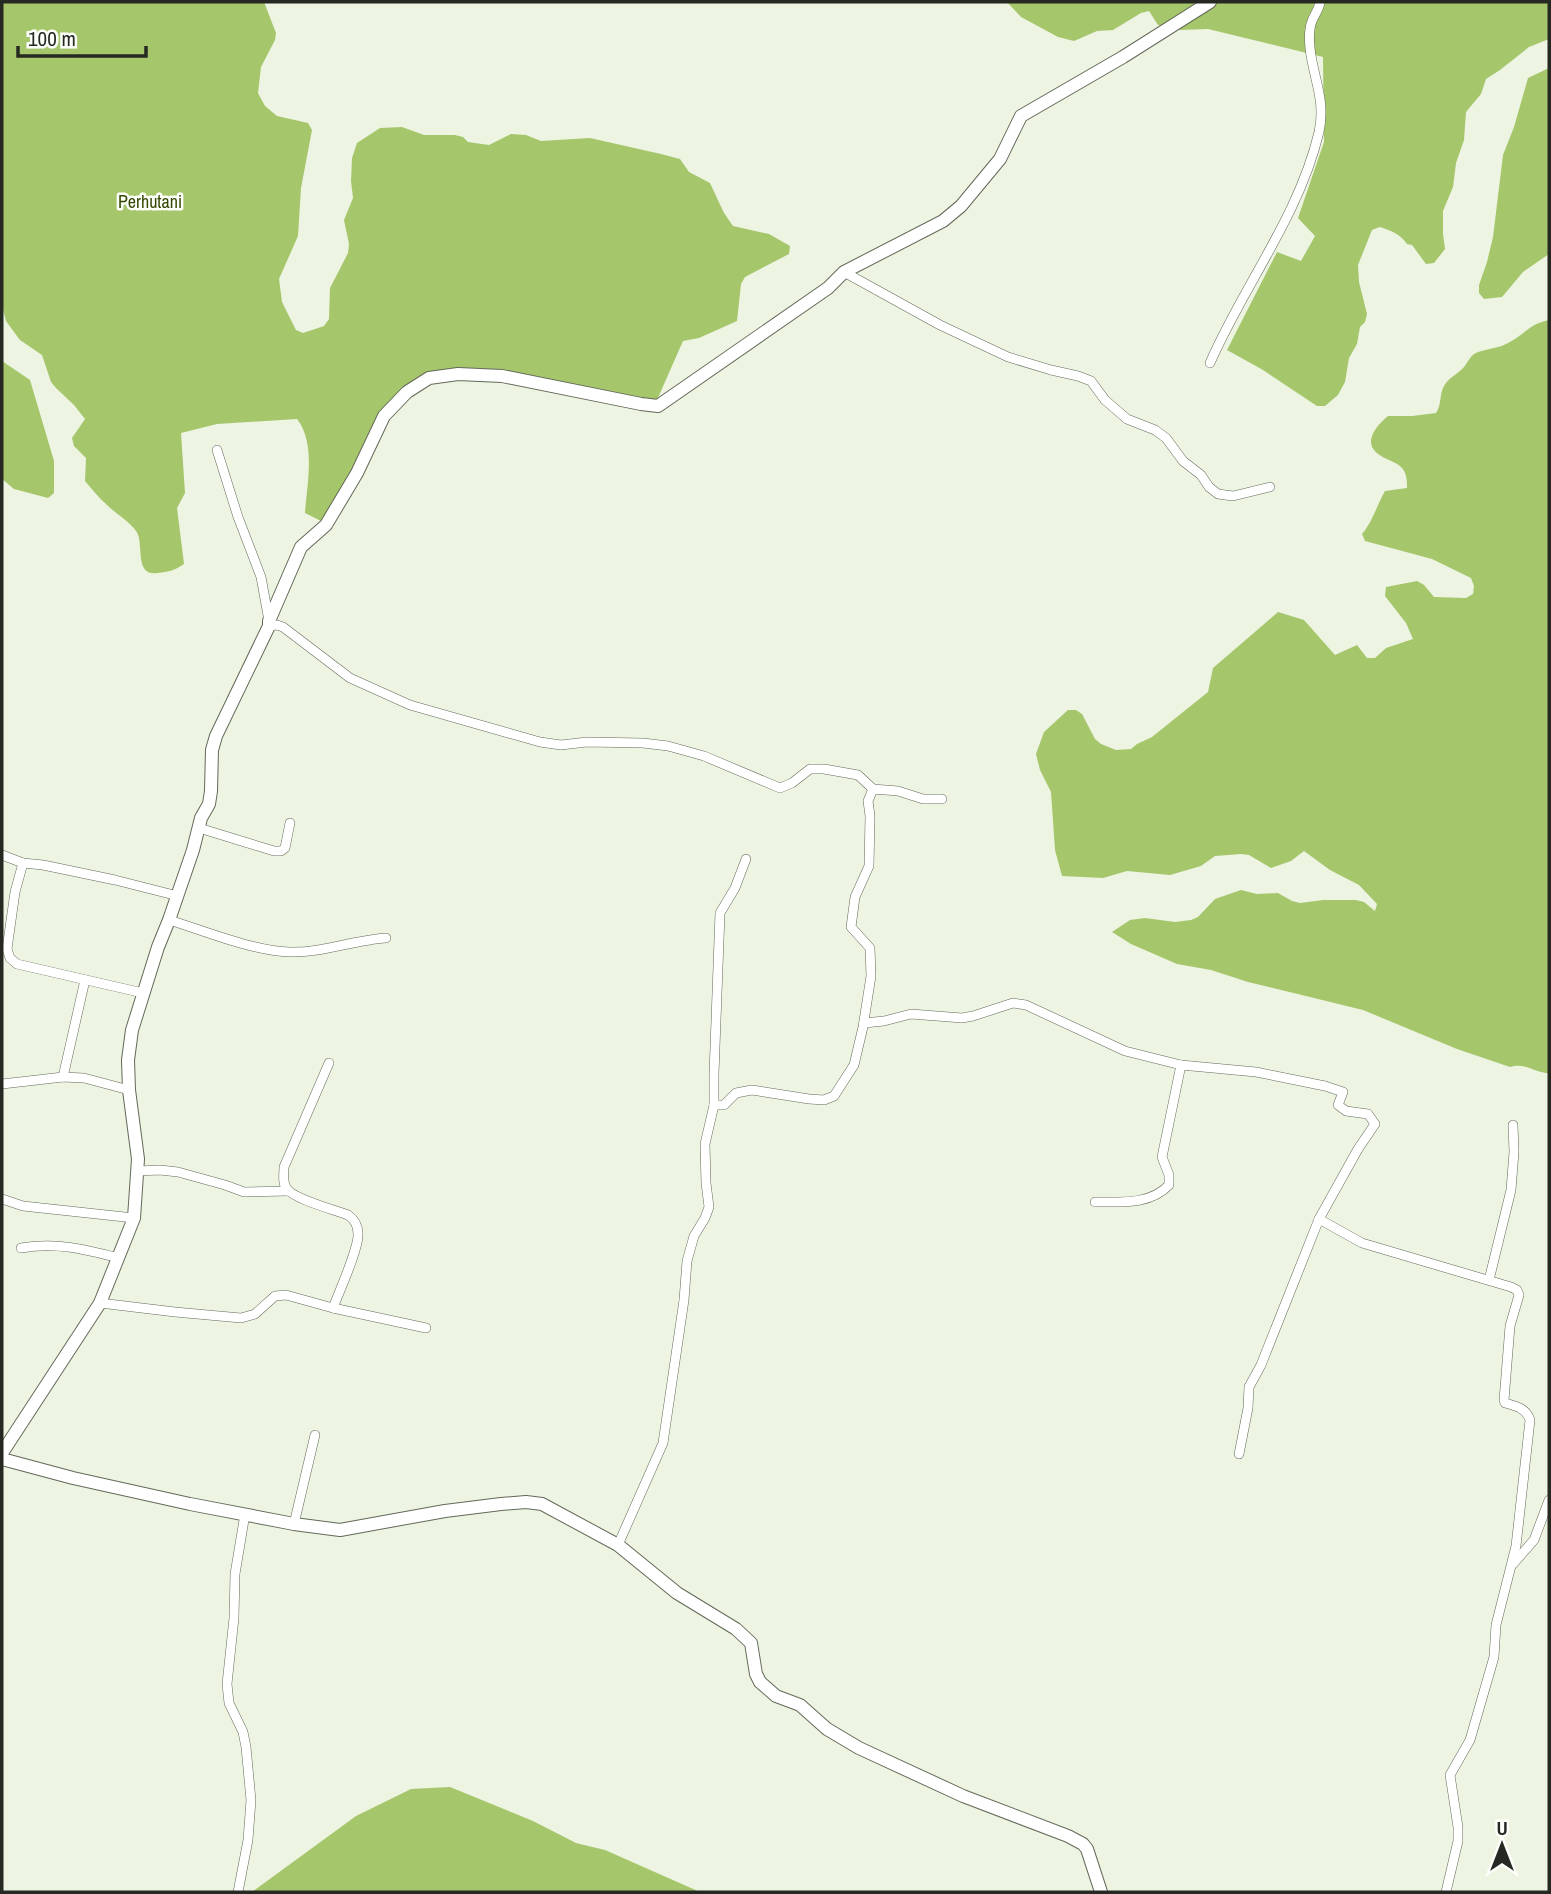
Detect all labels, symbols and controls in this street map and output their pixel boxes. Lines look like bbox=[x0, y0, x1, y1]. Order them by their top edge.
scale bar bbox=[18, 14, 145, 58]
text: 100 m bbox=[28, 24, 76, 53]
park label: Perhutani bbox=[118, 189, 182, 214]
north arrow bbox=[1467, 1810, 1537, 1880]
text: U bbox=[1496, 1815, 1508, 1841]

